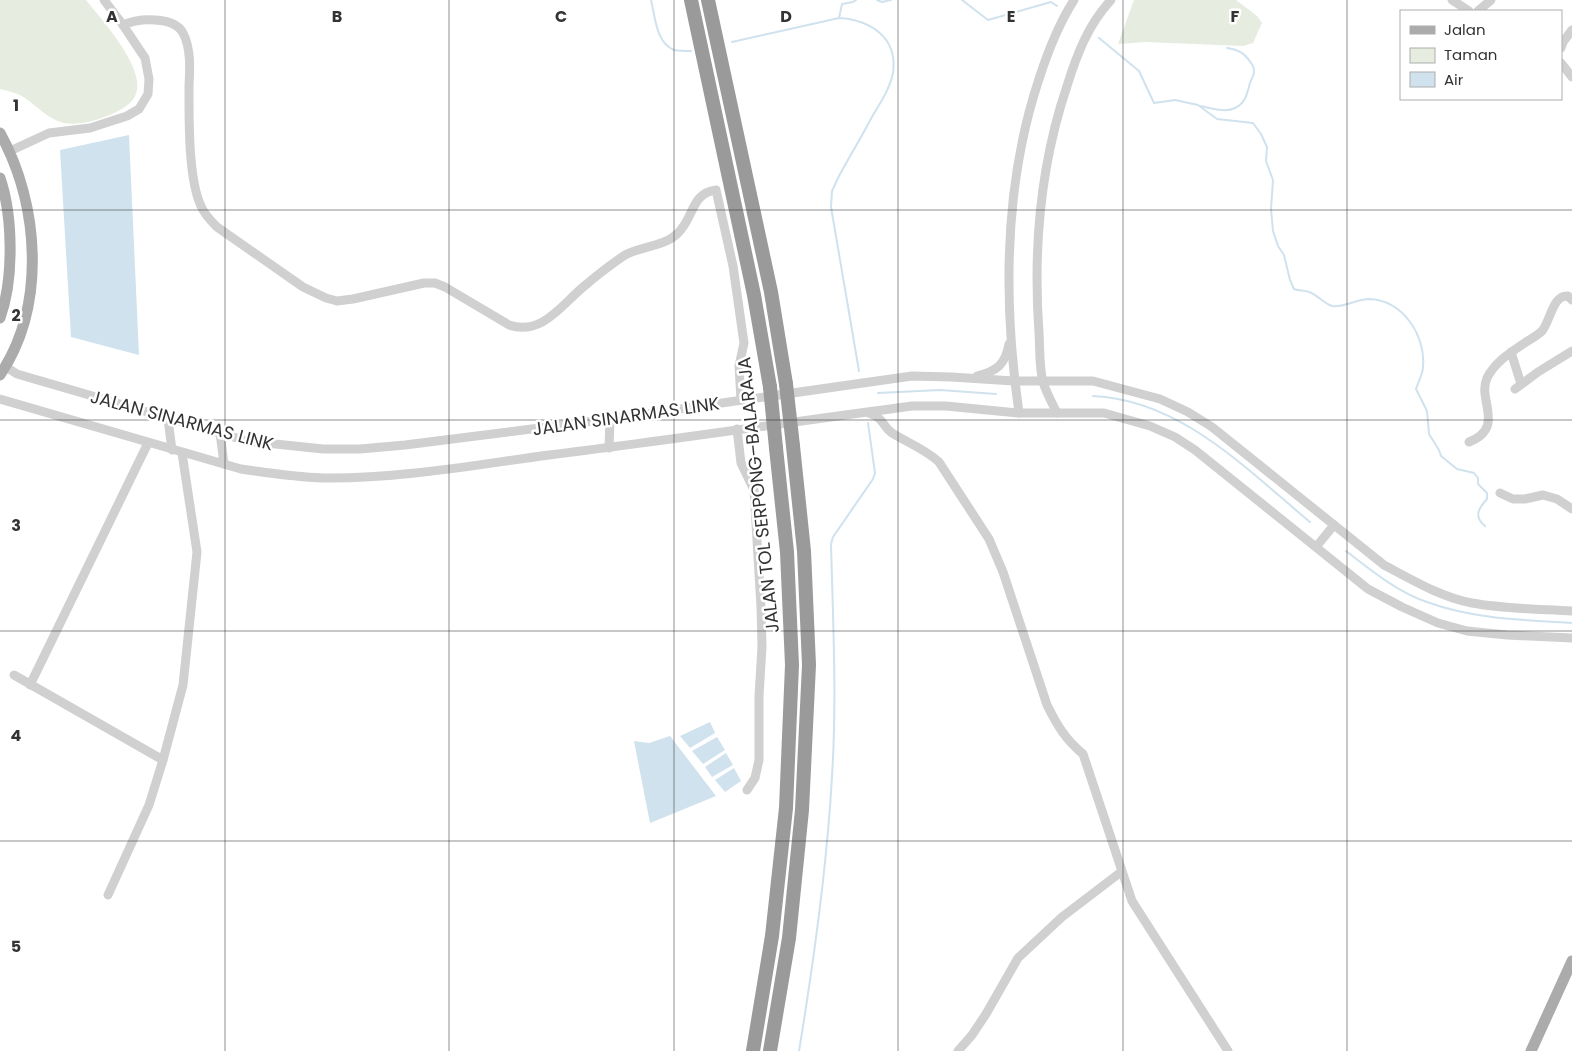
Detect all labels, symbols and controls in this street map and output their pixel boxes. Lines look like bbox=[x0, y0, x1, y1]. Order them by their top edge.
text: A bbox=[106, 5, 118, 28]
text: B bbox=[332, 5, 342, 28]
text: C bbox=[555, 5, 567, 28]
text: D bbox=[780, 5, 792, 28]
text: E bbox=[1007, 5, 1015, 28]
text: F bbox=[1231, 5, 1240, 28]
legend bbox=[1400, 10, 1562, 100]
text: Jalan bbox=[1444, 19, 1486, 40]
text: Taman bbox=[1444, 44, 1497, 65]
text: Air bbox=[1444, 69, 1464, 90]
text: 1 bbox=[13, 94, 19, 117]
text: 2 bbox=[11, 304, 21, 327]
street label: JALAN TOL SERPONG–BALARAJA bbox=[731, 356, 785, 634]
street label: JALAN SINARMAS LINK bbox=[88, 384, 276, 457]
street label: JALAN SINARMAS LINK bbox=[531, 390, 721, 441]
text: 3 bbox=[11, 514, 21, 537]
text: 4 bbox=[11, 724, 22, 747]
text: 5 bbox=[11, 935, 21, 958]

